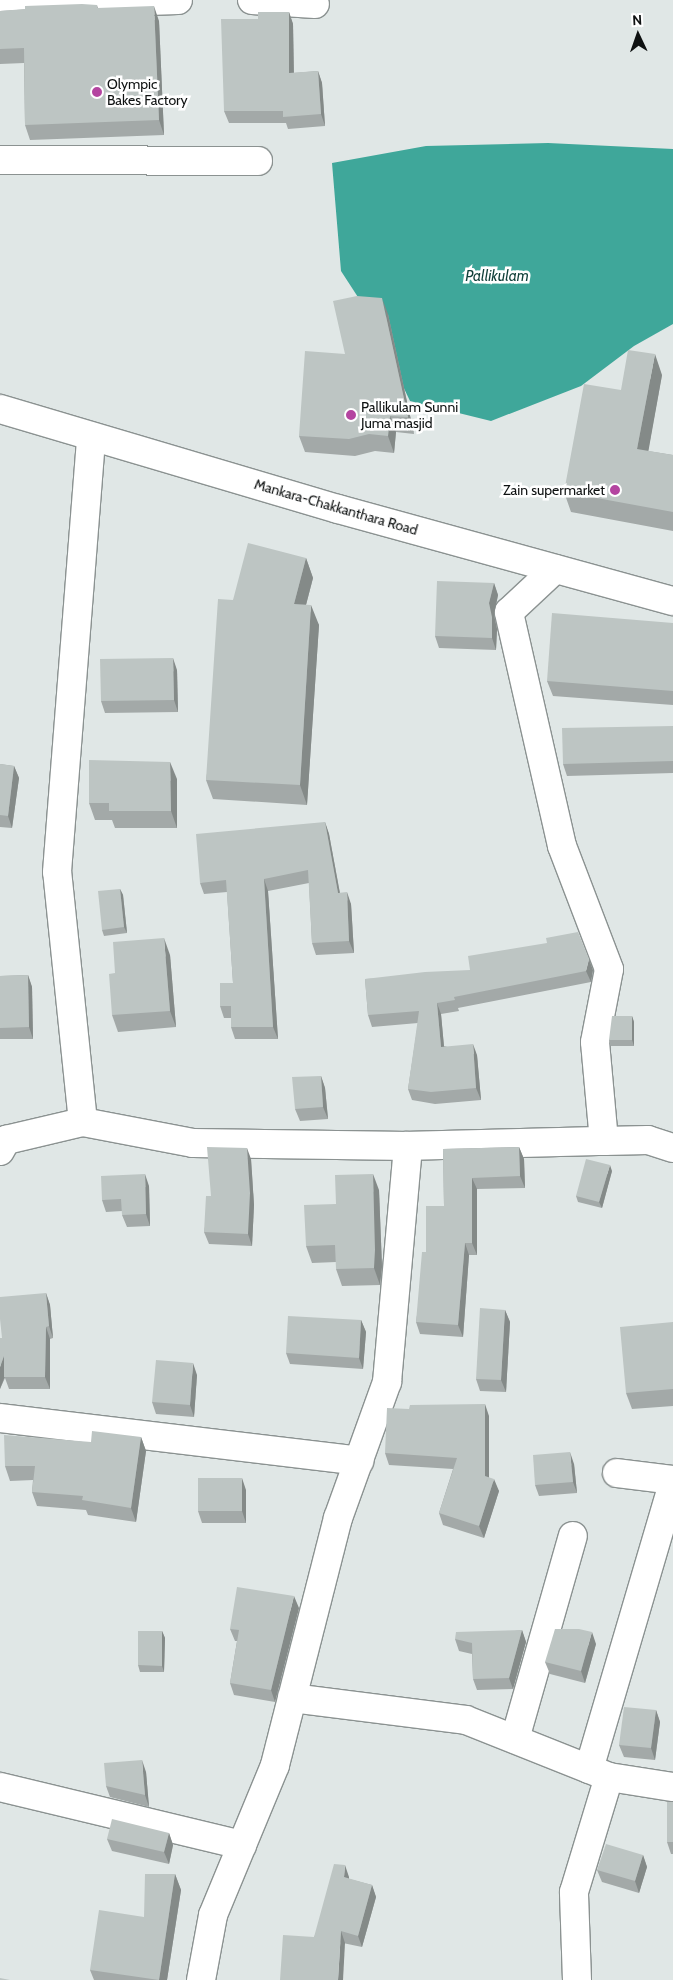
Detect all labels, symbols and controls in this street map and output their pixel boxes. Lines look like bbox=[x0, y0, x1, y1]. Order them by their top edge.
north arrow bbox=[613, 10, 663, 60]
text: N bbox=[632, 11, 643, 29]
place label: Olympic Bakes Factory bbox=[107, 76, 188, 108]
marker: Olympic Bakes Factory bbox=[91, 86, 103, 98]
water label: Pallikulam bbox=[465, 268, 529, 286]
place label: Pallikulam Sunni Juma masjid bbox=[361, 399, 458, 432]
marker: Pallikulam Sunni Juma masjid bbox=[345, 409, 357, 421]
street label: Mankara-Chakkanthara Road bbox=[252, 476, 420, 538]
place label: Zain supermarket bbox=[503, 482, 605, 498]
marker: Zain supermarket bbox=[609, 484, 621, 496]

